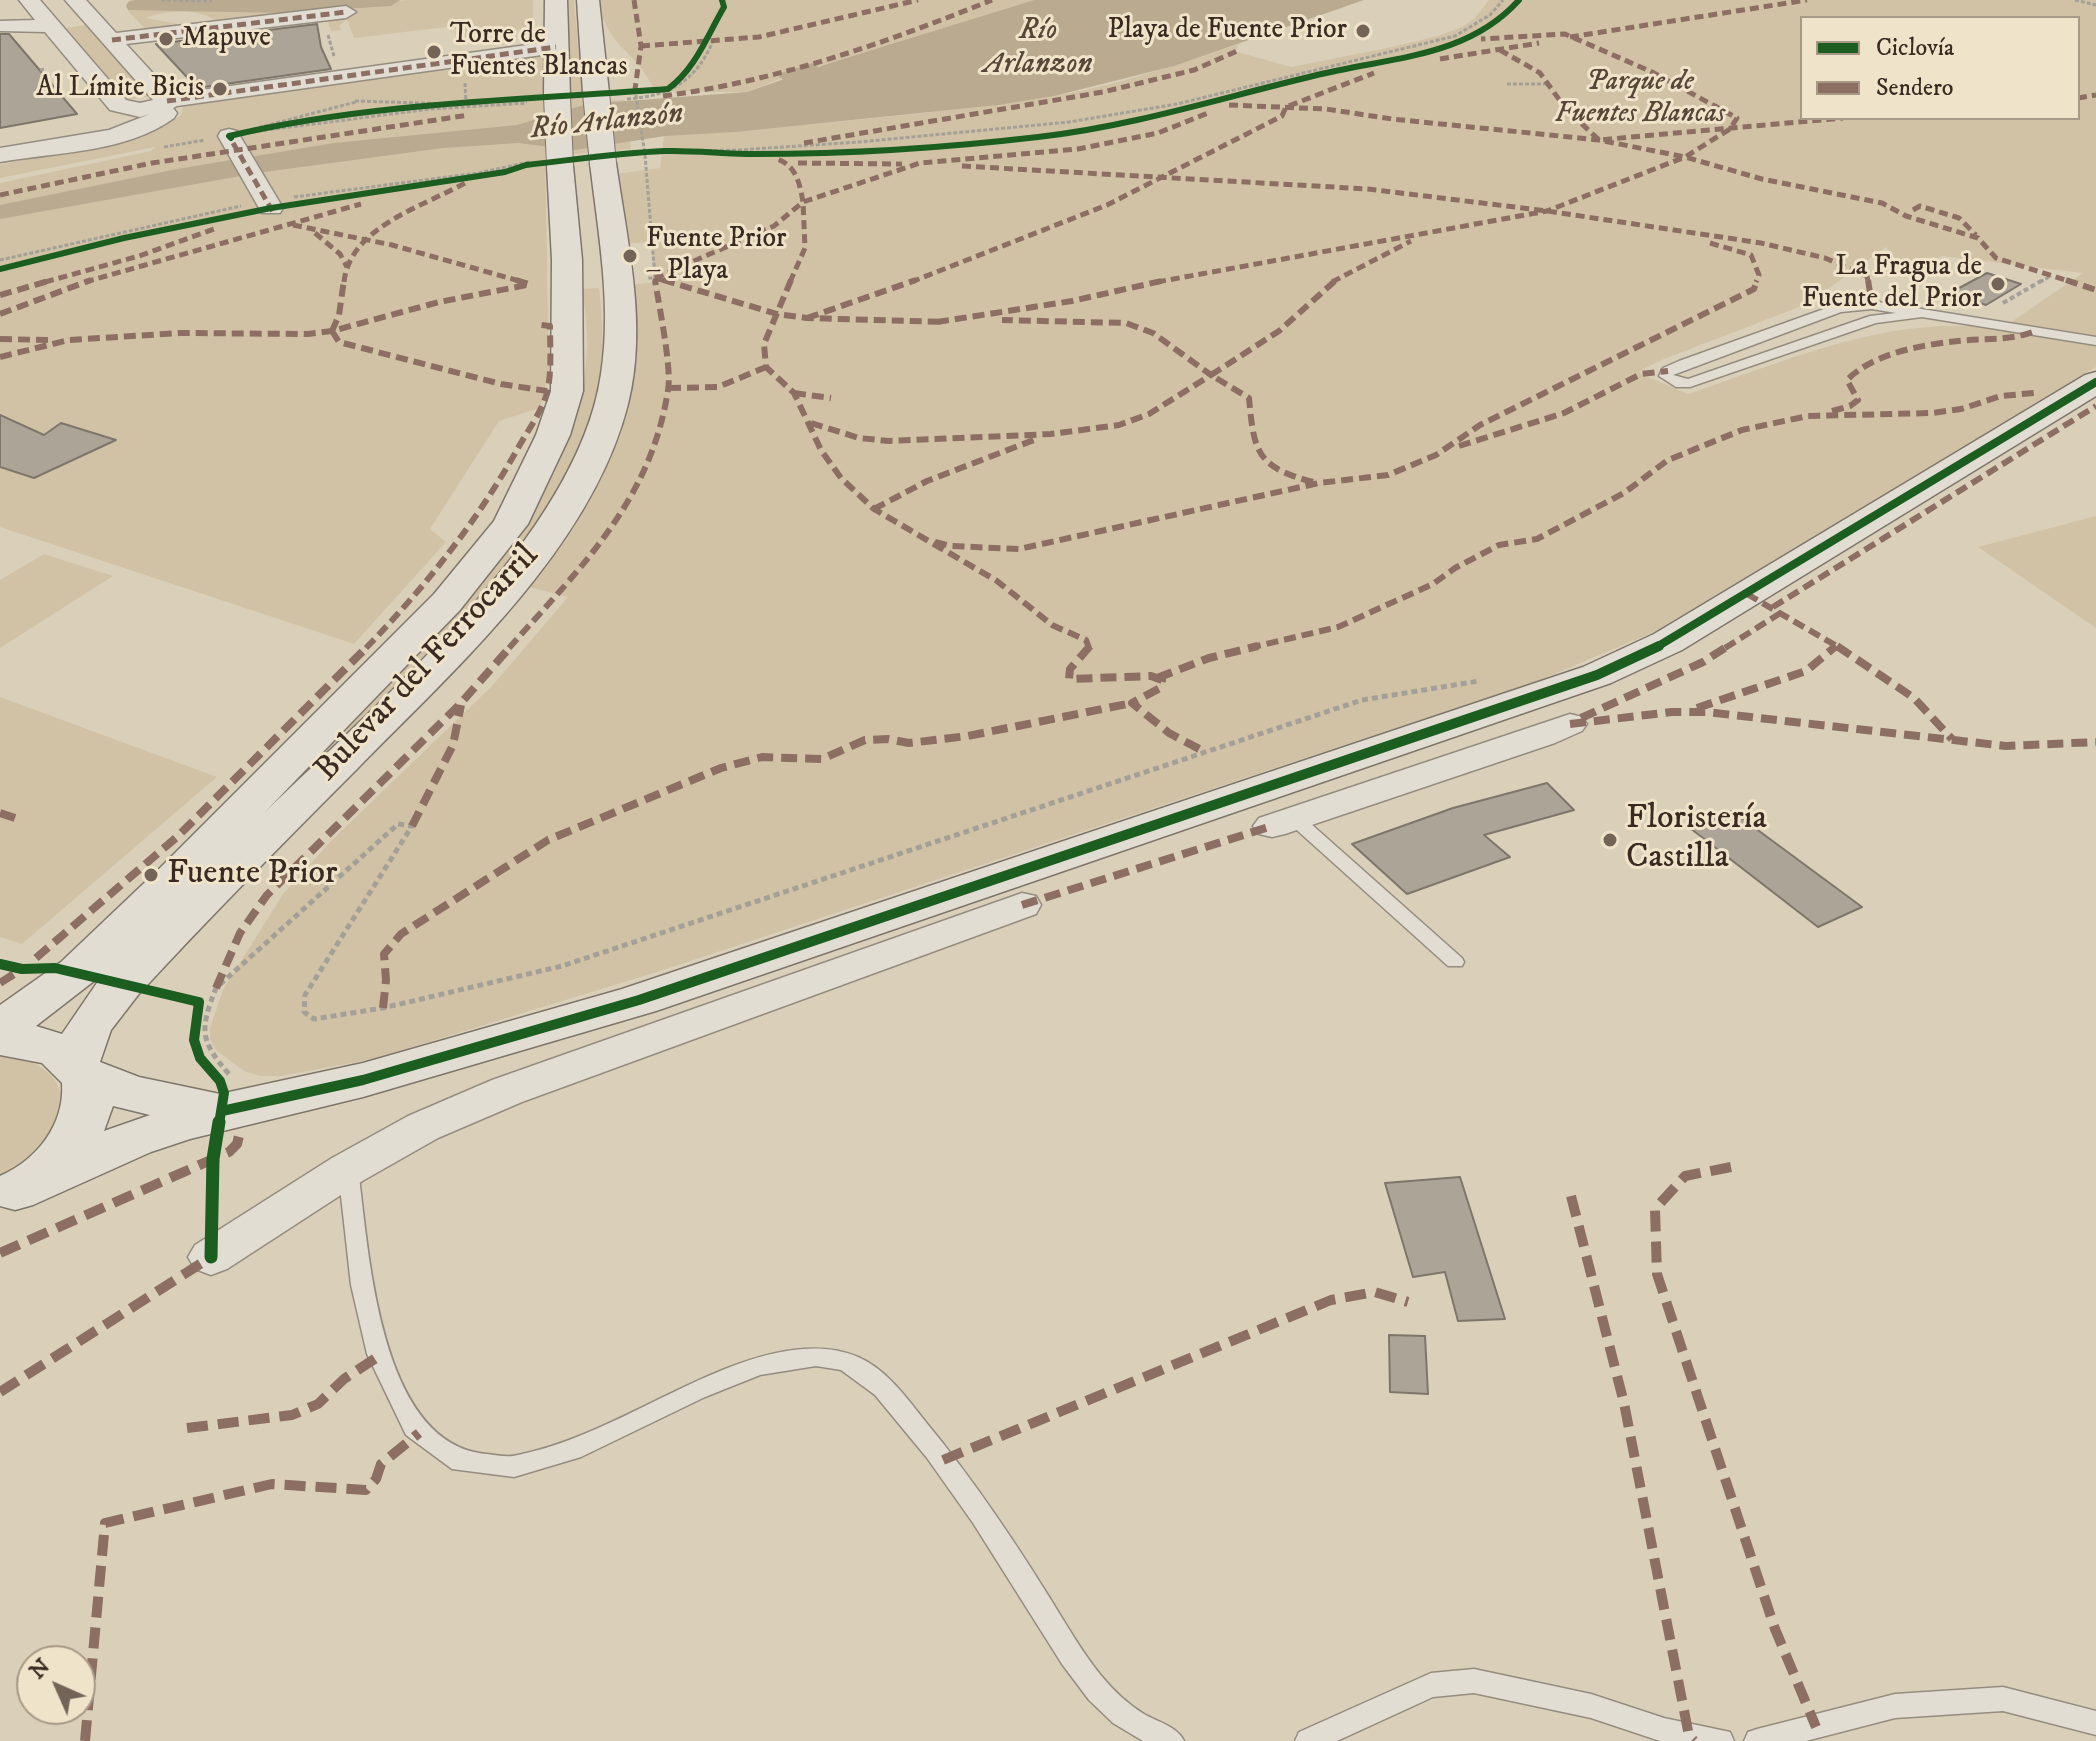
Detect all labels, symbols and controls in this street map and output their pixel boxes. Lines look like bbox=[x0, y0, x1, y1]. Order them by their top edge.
water label: Río Arlanzon bbox=[984, 14, 1092, 84]
place label: Playa de Fuente Prior bbox=[1108, 14, 1347, 48]
legend bbox=[1800, 16, 2080, 120]
place label: Torre de Fuentes Blancas bbox=[450, 19, 628, 85]
place label: Mapuve bbox=[182, 22, 271, 56]
marker: Playa de Fuente Prior bbox=[1354, 22, 1372, 40]
marker: Mapuve bbox=[157, 30, 175, 48]
text: Ciclovía bbox=[1876, 33, 1954, 63]
marker: Torre de Fuentes Blancas bbox=[425, 43, 443, 61]
park label: Parque de Fuentes Blancas bbox=[1555, 66, 1725, 132]
place label: Al Límite Bicis bbox=[36, 72, 204, 106]
text: Sendero bbox=[1876, 73, 1954, 103]
marker: Al Límite Bicis bbox=[211, 80, 229, 98]
water label: Río Arlanzón bbox=[529, 97, 685, 149]
place label: Fuente Prior – Playa bbox=[646, 223, 786, 289]
marker: Fuente Prior – Playa bbox=[621, 247, 639, 265]
place label: La Fragua de Fuente del Prior bbox=[1802, 251, 1982, 317]
marker: La Fragua de Fuente del Prior bbox=[1989, 275, 2007, 293]
street label: Bulevar del Ferrocarril bbox=[308, 537, 548, 791]
place label: Floristería Castilla bbox=[1626, 800, 1767, 880]
marker: Floristería Castilla bbox=[1601, 831, 1619, 849]
place label: Fuente Prior bbox=[167, 855, 337, 895]
marker: Fuente Prior bbox=[142, 866, 160, 884]
north arrow bbox=[16, 1645, 96, 1725]
text: N bbox=[24, 1653, 56, 1685]

